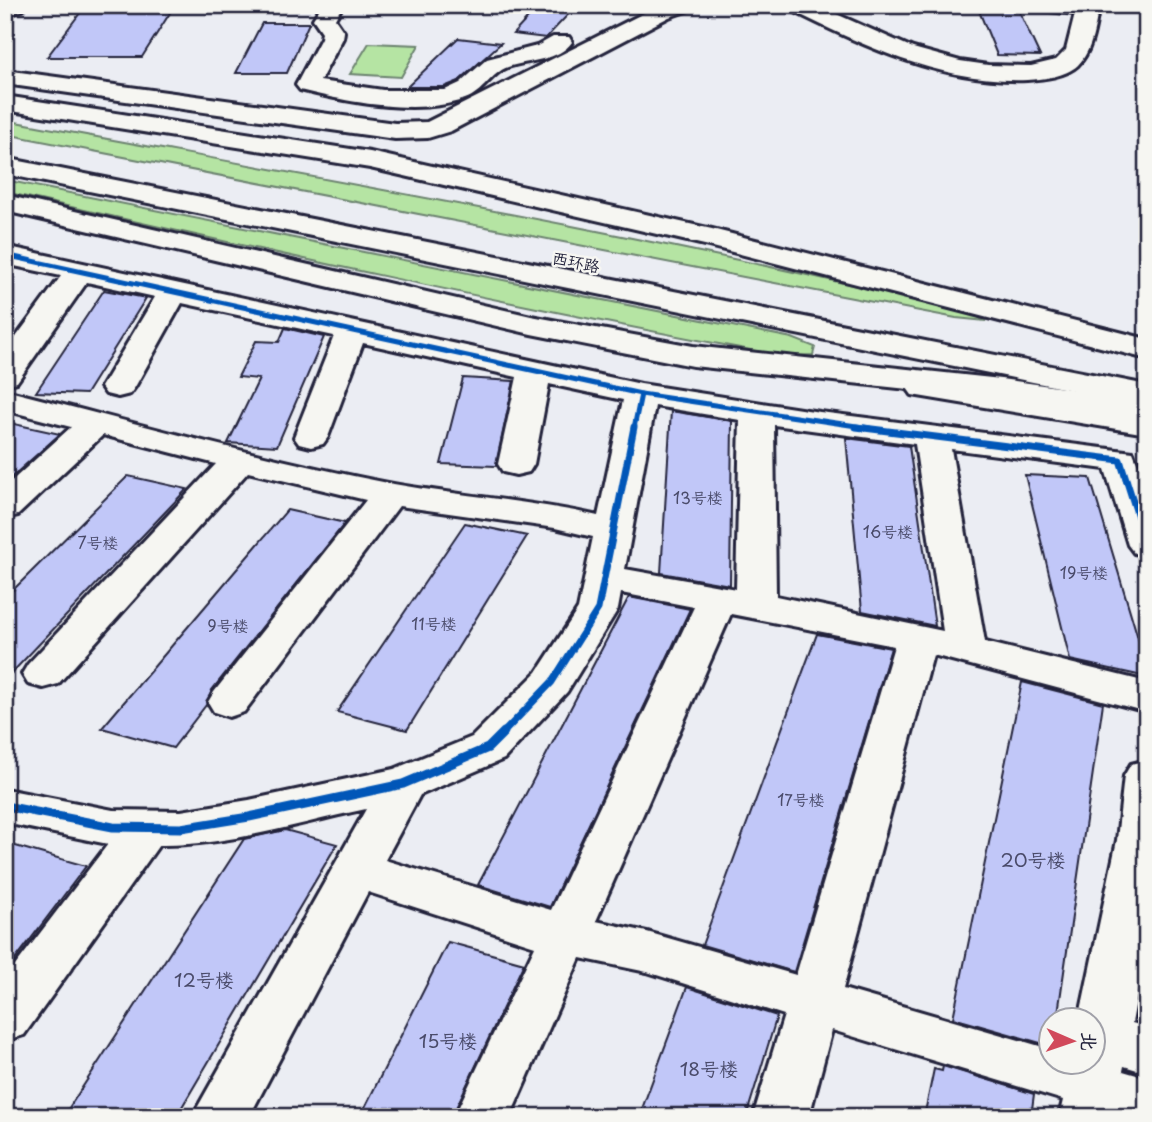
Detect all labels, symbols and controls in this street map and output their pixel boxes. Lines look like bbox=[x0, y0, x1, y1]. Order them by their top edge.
street label: 西环路 bbox=[550, 245, 602, 277]
house number: 13号楼 bbox=[673, 485, 723, 509]
house number: 16号楼 bbox=[863, 519, 913, 543]
house number: 7号楼 bbox=[77, 530, 119, 554]
house number: 19号楼 bbox=[1060, 560, 1108, 584]
house number: 11号楼 bbox=[411, 611, 457, 635]
house number: 9号楼 bbox=[207, 613, 249, 637]
house number: 17号楼 bbox=[777, 787, 825, 811]
house number: 20号楼 bbox=[1000, 845, 1066, 873]
house number: 12号楼 bbox=[174, 965, 234, 993]
north arrow bbox=[1036, 1006, 1106, 1076]
house number: 15号楼 bbox=[419, 1026, 477, 1054]
text: 北 bbox=[1076, 1032, 1104, 1052]
house number: 18号楼 bbox=[680, 1054, 738, 1082]

